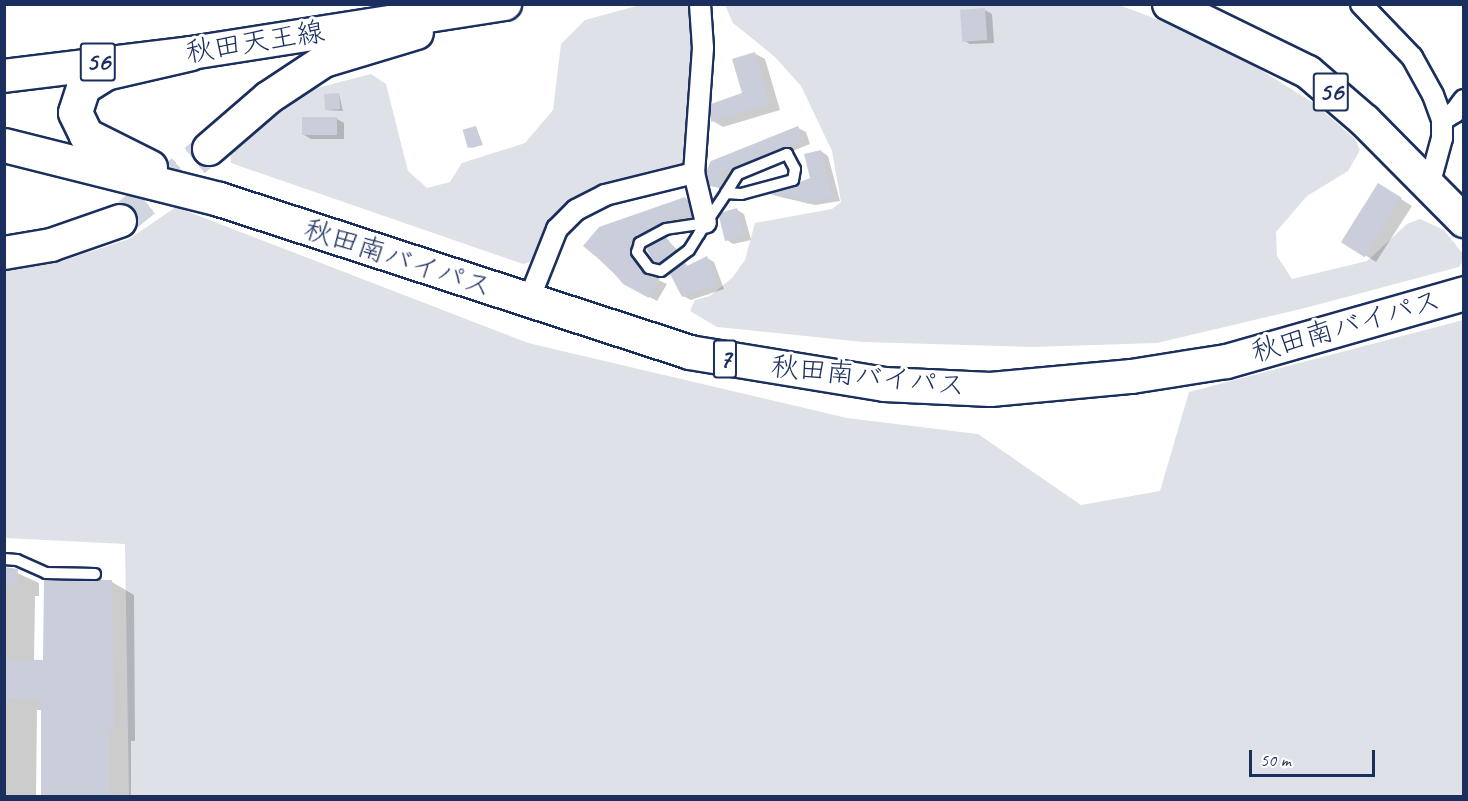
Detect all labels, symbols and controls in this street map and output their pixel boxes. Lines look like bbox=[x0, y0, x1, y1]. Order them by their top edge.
street label: 秋田天王線 bbox=[183, 14, 327, 70]
road number: 56 bbox=[78, 38, 118, 86]
road number: 56 bbox=[1312, 68, 1350, 116]
street label: 秋田南バイパス bbox=[300, 212, 496, 304]
street label: 秋田南バイパス bbox=[1247, 283, 1445, 369]
road number: 7 bbox=[712, 335, 738, 383]
street label: 秋田南バイパス bbox=[769, 349, 967, 403]
scale bar bbox=[1252, 738, 1378, 776]
text: 50 m bbox=[1260, 749, 1291, 771]

